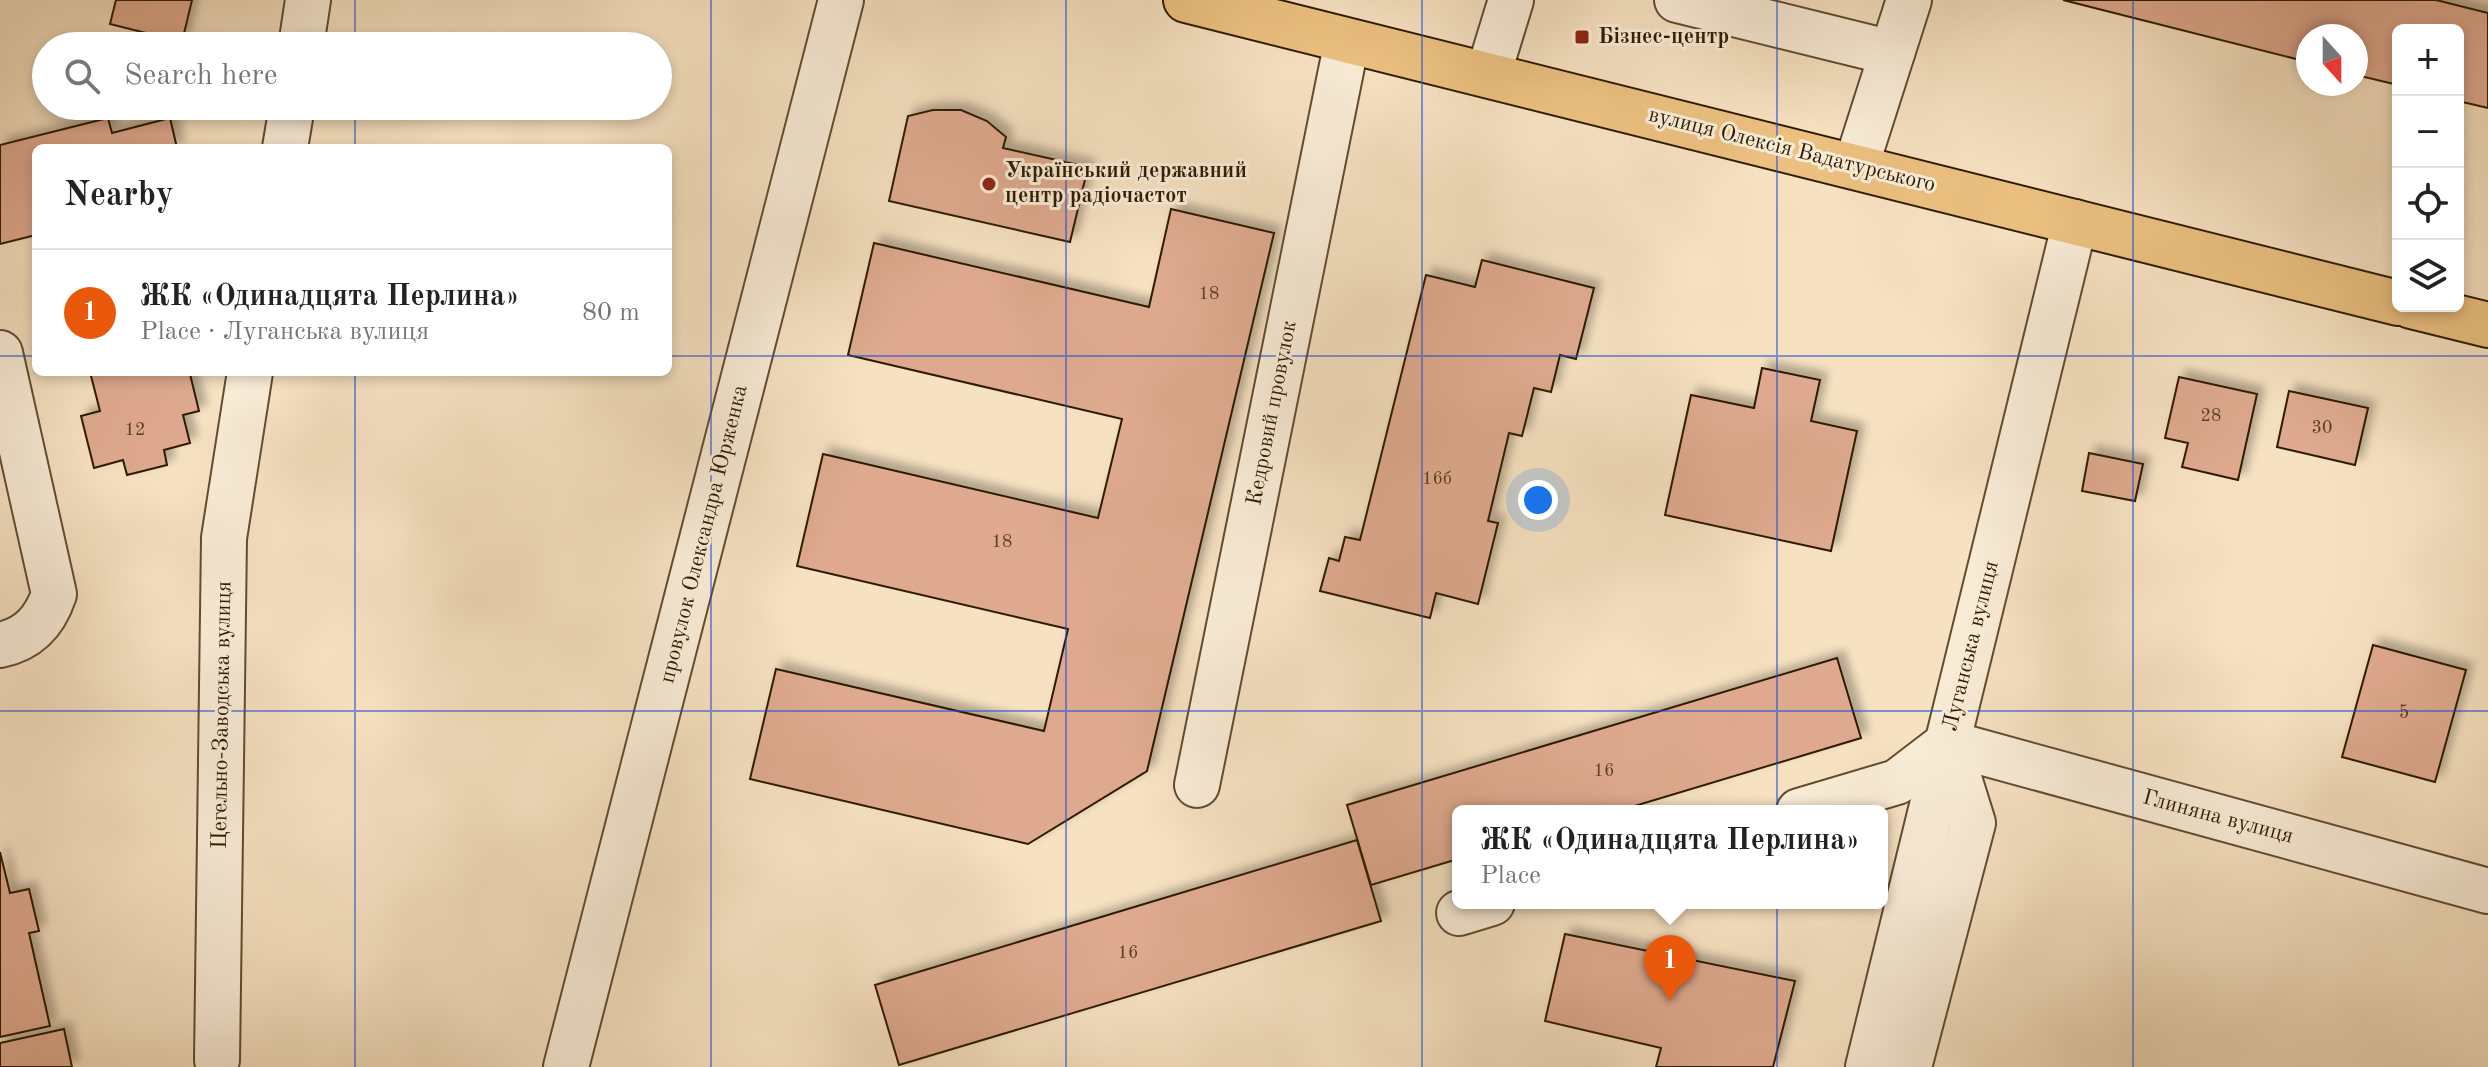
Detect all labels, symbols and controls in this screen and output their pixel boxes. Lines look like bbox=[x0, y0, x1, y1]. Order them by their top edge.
north arrow bbox=[2296, 24, 2368, 96]
map controls bbox=[2392, 24, 2464, 312]
button: + bbox=[2392, 24, 2464, 96]
place label: Бізнес-центр bbox=[1598, 26, 1729, 48]
marker: Бізнес-центр bbox=[1573, 28, 1591, 46]
search box bbox=[32, 32, 672, 120]
icon: search bbox=[60, 54, 104, 98]
text: Search here bbox=[124, 61, 278, 91]
button: − bbox=[2392, 96, 2464, 168]
street label: вулиця Олексія Вадатурського bbox=[1646, 104, 1938, 196]
place label: Український державний центр радіочастот bbox=[1005, 160, 1247, 207]
button: locate bbox=[2392, 168, 2464, 240]
marker: Український державний центр радіочастот bbox=[980, 175, 998, 193]
text: Nearby bbox=[64, 179, 174, 213]
button: layers bbox=[2392, 240, 2464, 312]
text: ЖК «Одинадцята Перлина» bbox=[140, 282, 520, 312]
house number: 18 bbox=[1199, 285, 1219, 303]
text: 1 bbox=[82, 300, 98, 326]
text: 80 m bbox=[582, 300, 640, 326]
text: Place · Луганська вулиця bbox=[140, 319, 429, 345]
street label: Кедровий провулок bbox=[1243, 319, 1301, 507]
street label: провулок Олександра Юрженка bbox=[656, 383, 752, 685]
house number: 28 bbox=[2201, 407, 2221, 425]
house number: 30 bbox=[2312, 419, 2332, 437]
house number: 12 bbox=[125, 421, 145, 439]
house number: 16б bbox=[1422, 470, 1452, 488]
your location bbox=[1518, 480, 1558, 520]
house number: 18 bbox=[992, 533, 1012, 551]
street label: Луганська вулиця bbox=[1939, 559, 2003, 733]
street label: Цегельно-Заводська вулиця bbox=[209, 581, 235, 849]
house number: 5 bbox=[2399, 704, 2409, 722]
house number: 16 bbox=[1594, 762, 1614, 780]
street label: Глиняна вулиця bbox=[2140, 786, 2296, 848]
popup bbox=[1452, 805, 1888, 909]
text: ЖК «Одинадцята Перлина» bbox=[1480, 826, 1860, 856]
text: Place bbox=[1480, 863, 1541, 889]
pin: 1 bbox=[1644, 935, 1696, 1001]
house number: 16 bbox=[1118, 944, 1138, 962]

